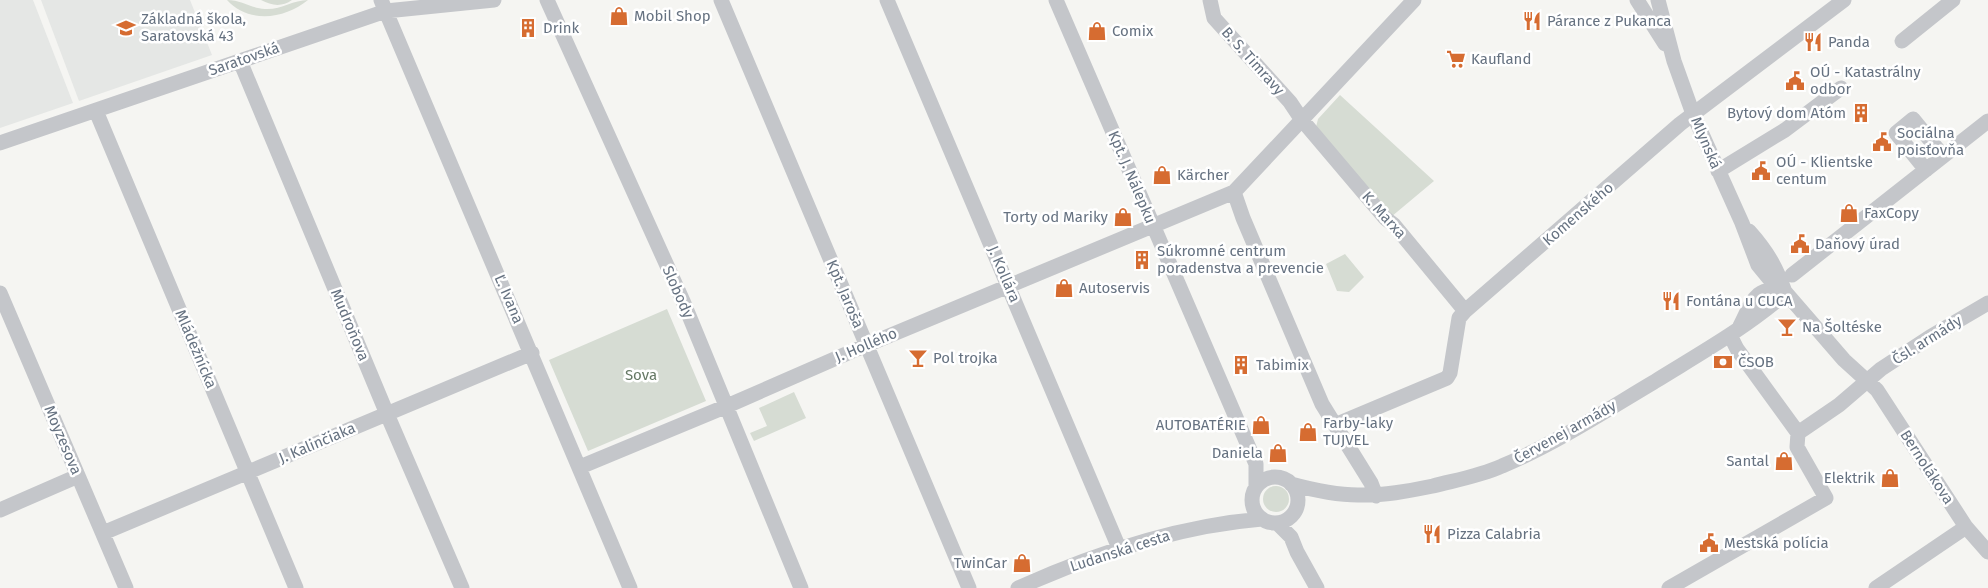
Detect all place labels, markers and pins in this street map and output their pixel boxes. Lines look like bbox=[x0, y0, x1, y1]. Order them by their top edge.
shop icon: Mobil Shop bbox=[608, 5, 630, 27]
place label: Mobil Shop bbox=[634, 7, 711, 25]
place label: Základná škola, Saratovská 43 bbox=[141, 10, 246, 45]
restaurant icon: Párance z Pukanca bbox=[1521, 10, 1543, 32]
place label: Párance z Pukanca bbox=[1547, 12, 1671, 30]
school or university icon: Základná škola, Saratovská 43 bbox=[115, 17, 137, 39]
building icon: Drink bbox=[517, 17, 539, 39]
place label: Drink bbox=[543, 19, 579, 37]
shop icon: Comix bbox=[1086, 20, 1108, 42]
place label: Comix bbox=[1112, 22, 1154, 40]
restaurant icon: Panda bbox=[1802, 31, 1824, 53]
place label: Panda bbox=[1828, 33, 1870, 51]
supermarket icon: Kaufland bbox=[1445, 48, 1467, 70]
place label: Kaufland bbox=[1471, 50, 1531, 68]
place label: OÚ - Katastrálny odbor bbox=[1810, 63, 1921, 98]
public building icon: OÚ - Katastrálny odbor bbox=[1784, 70, 1806, 92]
building icon: Bytový dom Atóm bbox=[1850, 102, 1872, 124]
place label: Bytový dom Atóm bbox=[1727, 104, 1846, 122]
place label: Sociálna poisťovňa bbox=[1897, 124, 1964, 159]
public building icon: Sociálna poisťovňa bbox=[1871, 131, 1893, 153]
place label: OÚ - Klientske centum bbox=[1776, 153, 1873, 188]
public building icon: OÚ - Klientske centum bbox=[1750, 160, 1772, 182]
shop icon: Kärcher bbox=[1151, 164, 1173, 186]
place label: Kärcher bbox=[1177, 166, 1229, 184]
shop icon: FaxCopy bbox=[1838, 202, 1860, 224]
place label: FaxCopy bbox=[1864, 204, 1920, 222]
shop icon: Torty od Mariky bbox=[1112, 206, 1134, 228]
place label: Torty od Mariky bbox=[1003, 208, 1109, 226]
public building icon: Daňový úrad bbox=[1789, 233, 1811, 255]
place label: Daňový úrad bbox=[1815, 235, 1900, 253]
place label: Súkromné centrum poradenstva a prevencie bbox=[1157, 242, 1324, 277]
building icon: Súkromné centrum poradenstva a prevencie bbox=[1131, 249, 1153, 271]
shop icon: Autoservis bbox=[1053, 277, 1075, 299]
place label: Autoservis bbox=[1079, 279, 1150, 297]
restaurant icon: Fontána u CUCA bbox=[1660, 290, 1682, 312]
place label: Fontána u CUCA bbox=[1686, 292, 1793, 310]
bar icon: Na Šoltéske bbox=[1776, 316, 1798, 338]
place label: Na Šoltéske bbox=[1802, 318, 1882, 336]
bar icon: Pol trojka bbox=[907, 347, 929, 369]
place label: Pol trojka bbox=[933, 349, 998, 367]
bank icon: ČSOB bbox=[1712, 351, 1734, 373]
place label: ČSOB bbox=[1738, 353, 1774, 371]
building icon: Tabimix bbox=[1230, 354, 1252, 376]
place label: Tabimix bbox=[1256, 356, 1309, 374]
shop icon: AUTOBATÉRIE bbox=[1250, 414, 1272, 436]
place label: Farby-laky TUJVEL bbox=[1323, 414, 1394, 449]
place label: AUTOBATÉRIE bbox=[1156, 416, 1246, 434]
shop icon: Farby-laky TUJVEL bbox=[1297, 421, 1319, 443]
shop icon: Daniela bbox=[1267, 442, 1289, 464]
place label: Daniela bbox=[1212, 444, 1263, 462]
shop icon: Santal bbox=[1773, 450, 1795, 472]
place label: Santal bbox=[1726, 452, 1770, 470]
shop icon: Elektrik bbox=[1879, 467, 1901, 489]
place label: Elektrik bbox=[1824, 469, 1875, 487]
restaurant icon: Pizza Calabria bbox=[1421, 523, 1443, 545]
place label: Pizza Calabria bbox=[1447, 525, 1541, 543]
public building icon: Mestská polícia bbox=[1698, 532, 1720, 554]
place label: Mestská polícia bbox=[1724, 534, 1829, 552]
shop icon: TwinCar bbox=[1011, 552, 1033, 574]
place label: TwinCar bbox=[954, 554, 1007, 572]

